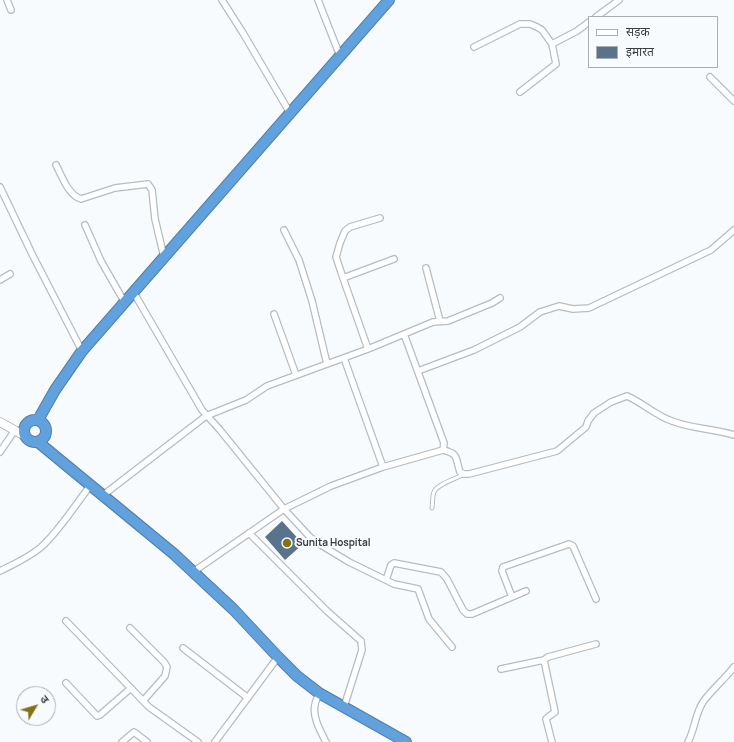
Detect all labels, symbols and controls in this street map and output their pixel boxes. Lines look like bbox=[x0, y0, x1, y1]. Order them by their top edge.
legend bbox=[588, 16, 718, 68]
text: सड़क bbox=[626, 23, 650, 40]
text: इमारत bbox=[626, 43, 654, 60]
marker: Sunita Hospital bbox=[281, 537, 293, 549]
place label: Sunita Hospital bbox=[296, 537, 371, 549]
north arrow bbox=[16, 686, 56, 726]
text: उ bbox=[37, 692, 53, 706]

